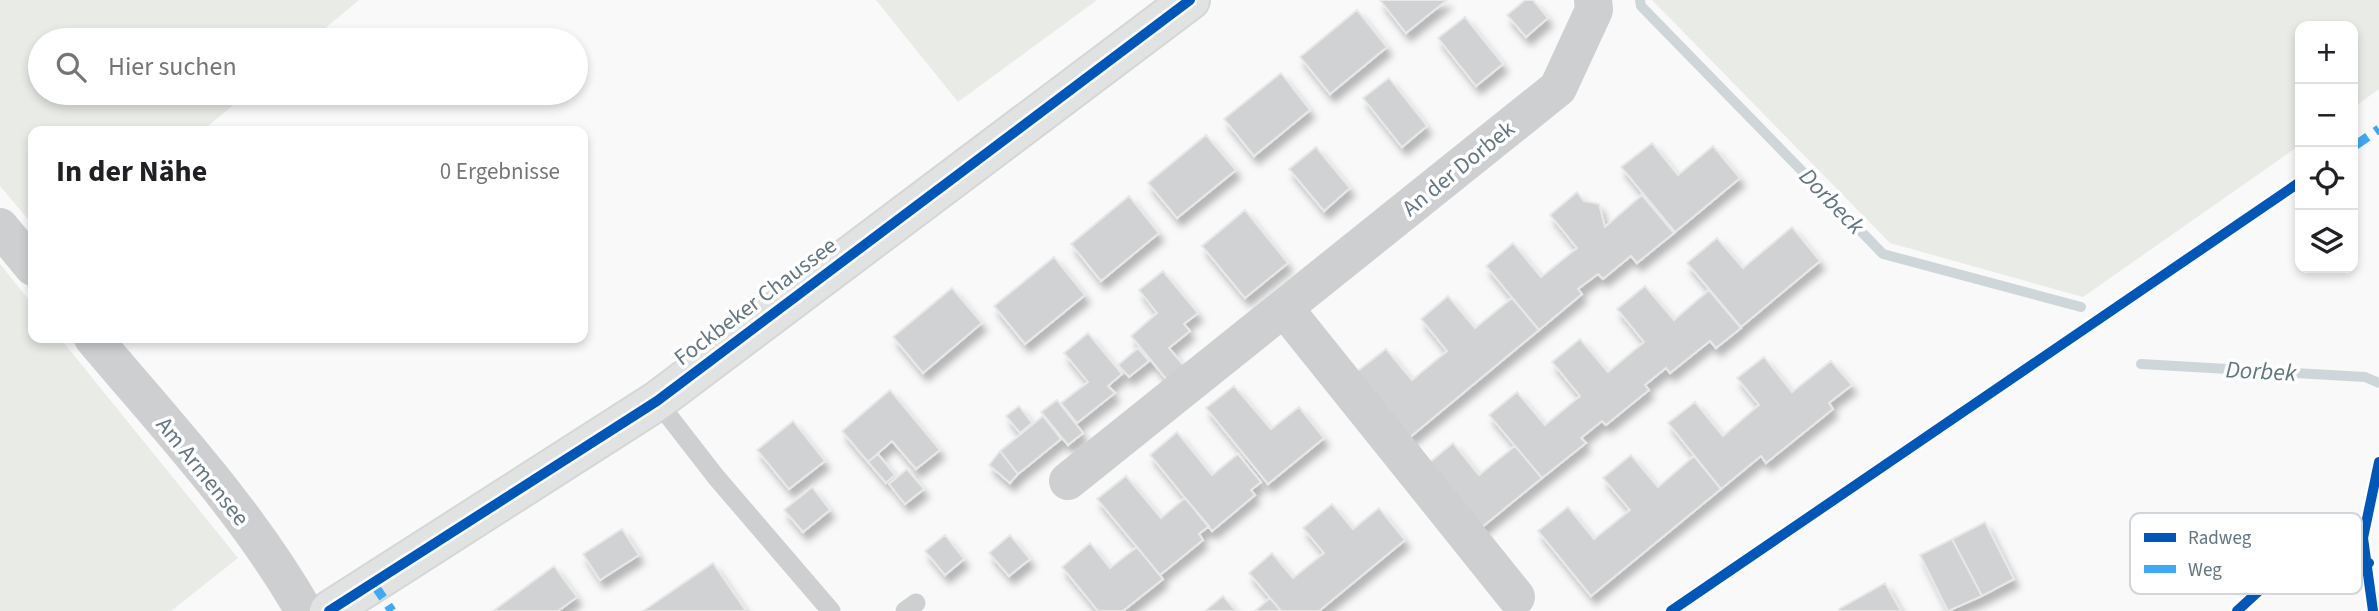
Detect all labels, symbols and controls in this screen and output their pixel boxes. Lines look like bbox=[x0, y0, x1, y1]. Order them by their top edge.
map controls bbox=[2295, 21, 2358, 273]
button: + bbox=[2295, 21, 2358, 84]
search box bbox=[28, 28, 588, 105]
icon: search bbox=[52, 48, 90, 86]
text: Hier suchen bbox=[108, 48, 237, 85]
button: − bbox=[2295, 84, 2358, 147]
street label: An der Dorbek bbox=[1395, 112, 1522, 224]
button: locate bbox=[2295, 147, 2358, 210]
text: In der Nähe bbox=[56, 150, 207, 193]
text: 0 Ergebnisse bbox=[440, 155, 560, 188]
water label: Dorbeck bbox=[1791, 160, 1873, 243]
button: layers bbox=[2295, 210, 2358, 273]
street label: Fockbeker Chaussee bbox=[667, 229, 844, 374]
water label: Dorbek bbox=[2225, 352, 2298, 391]
street label: Am Armensee bbox=[148, 410, 257, 533]
legend bbox=[2130, 513, 2362, 594]
text: Radweg bbox=[2188, 525, 2252, 552]
text: Weg bbox=[2188, 557, 2222, 584]

